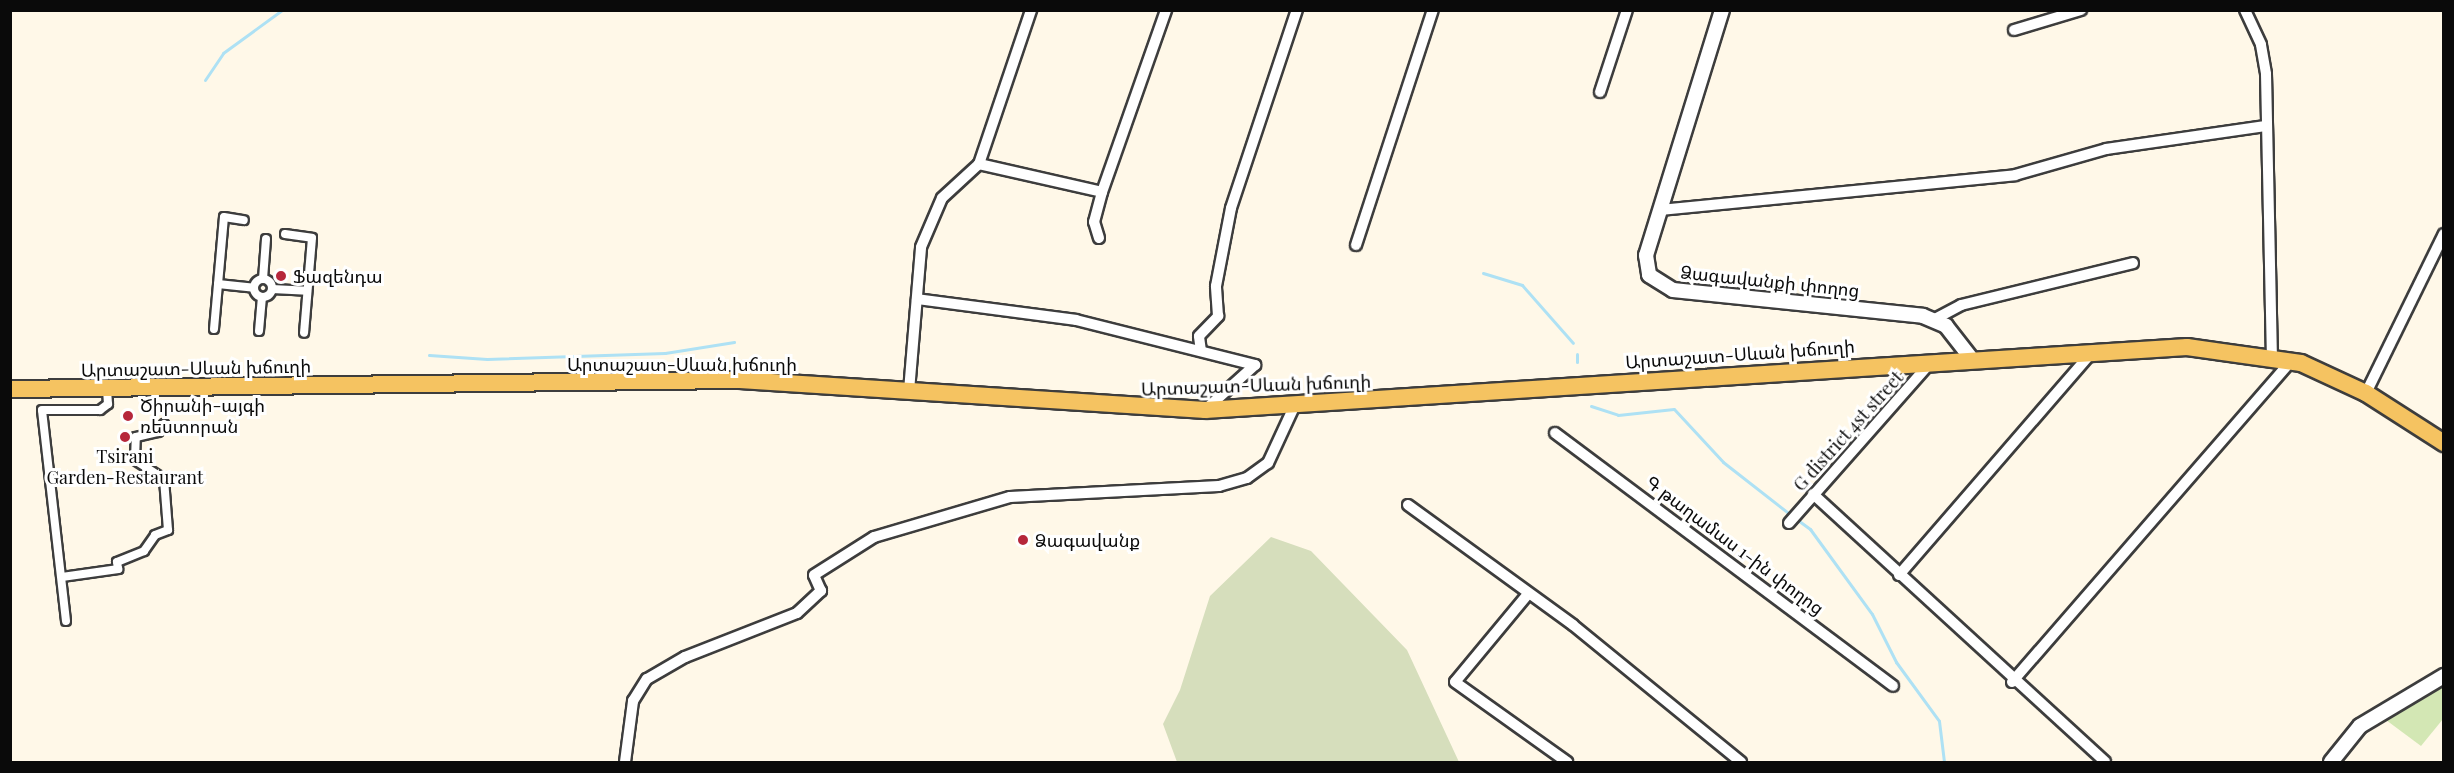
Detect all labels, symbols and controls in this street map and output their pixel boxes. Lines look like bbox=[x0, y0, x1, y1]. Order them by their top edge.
street label: Ձագավանքի փողոց bbox=[1679, 261, 1861, 301]
place label: Ֆազենդա bbox=[293, 265, 383, 287]
marker: Ֆազենդա bbox=[274, 269, 288, 283]
street label: Արտաշատ-Սևան խճուղի bbox=[1624, 335, 1856, 373]
street label: Արտաշատ-Սևան խճուղի bbox=[567, 353, 797, 375]
street label: Արտաշատ-Սևան խճուղի bbox=[81, 355, 311, 381]
street label: G district 4st street bbox=[1788, 366, 1908, 496]
street label: Արտաշատ-Սևան խճուղի bbox=[1141, 370, 1371, 400]
place label: Ծիրանի-այգի ռեստորան bbox=[140, 395, 265, 438]
marker: Ծիրանի-այգի ռեստորան bbox=[121, 409, 135, 423]
marker: Tsirani Garden-Restaurant bbox=[118, 430, 132, 444]
place label: Tsirani Garden-Restaurant bbox=[47, 446, 203, 488]
street label: Գ թաղամաս 1-ին փողոց bbox=[1642, 471, 1828, 619]
place label: Ձագավանք bbox=[1035, 529, 1140, 551]
marker: Ձագավանք bbox=[1016, 533, 1030, 547]

